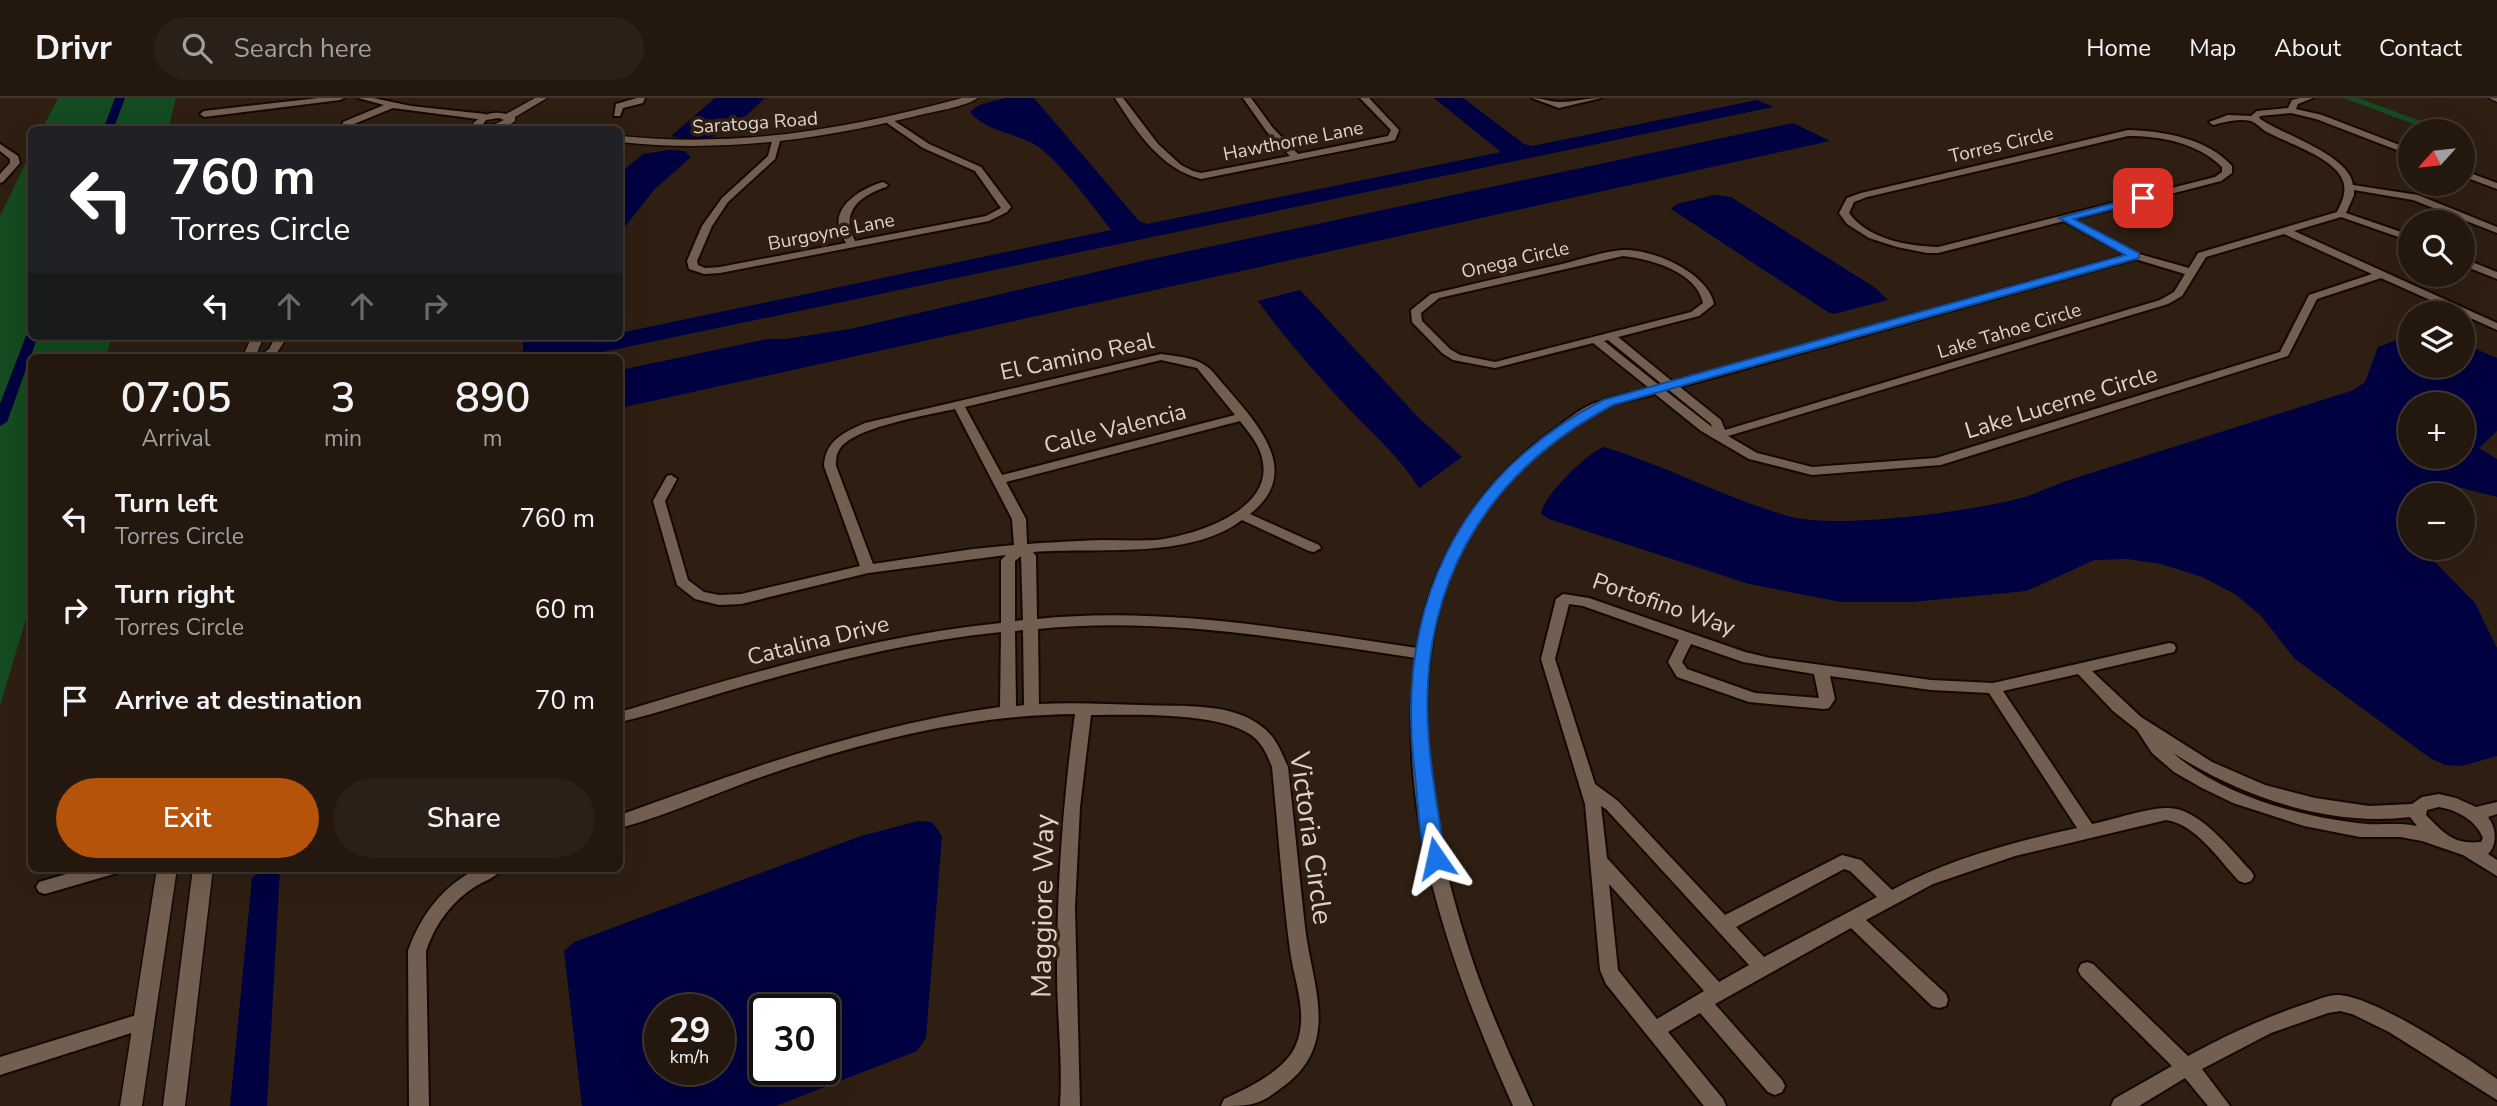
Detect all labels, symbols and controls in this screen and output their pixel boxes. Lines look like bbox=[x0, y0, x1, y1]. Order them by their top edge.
search box bbox=[154, 17, 644, 80]
text: Drivr bbox=[35, 26, 112, 71]
icon: search bbox=[178, 29, 216, 67]
text: Search here bbox=[234, 31, 372, 66]
text: Home bbox=[2086, 32, 2151, 64]
text: Map bbox=[2189, 32, 2236, 64]
text: About bbox=[2274, 32, 2341, 64]
text: Contact bbox=[2379, 32, 2462, 64]
street label: Saratoga Road bbox=[691, 106, 819, 140]
street label: Hawthorne Lane bbox=[1221, 115, 1366, 167]
north arrow bbox=[2398, 119, 2474, 196]
map controls bbox=[2398, 119, 2475, 560]
street label: Torres Circle bbox=[1946, 120, 2056, 170]
text: 760 m bbox=[171, 144, 315, 211]
icon: left bbox=[56, 154, 147, 245]
pin bbox=[2113, 168, 2173, 228]
icon: arrive bbox=[2124, 179, 2162, 217]
street label: Burgoyne Lane bbox=[766, 207, 897, 257]
text: Torres Circle bbox=[171, 208, 350, 251]
button: search bbox=[2398, 210, 2475, 287]
street label: Onega Circle bbox=[1459, 235, 1572, 285]
icon: left bbox=[197, 287, 235, 325]
icon: ahead bbox=[270, 287, 308, 325]
icon: ahead bbox=[343, 287, 381, 325]
icon: right bbox=[416, 287, 454, 325]
street label: Lake Tahoe Circle bbox=[1934, 297, 2085, 365]
button: layers bbox=[2398, 301, 2475, 378]
street label: El Camino Real bbox=[997, 325, 1157, 388]
street label: Lake Lucerne Circle bbox=[1961, 358, 2161, 447]
text: 07:05 bbox=[121, 370, 231, 427]
text: 3 bbox=[330, 370, 356, 427]
text: 890 bbox=[455, 370, 530, 427]
button: + bbox=[2398, 392, 2475, 469]
street label: Calle Valencia bbox=[1041, 396, 1190, 461]
text: Arrival bbox=[141, 423, 211, 454]
text: min bbox=[324, 423, 362, 454]
text: m bbox=[483, 423, 502, 454]
button: − bbox=[2398, 483, 2475, 560]
text: Turn left bbox=[115, 486, 218, 521]
icon: left bbox=[56, 500, 94, 538]
text: 760 m bbox=[519, 501, 595, 536]
text: Torres Circle bbox=[115, 521, 244, 552]
street label: Portofino Way bbox=[1588, 566, 1739, 643]
text: Turn right bbox=[115, 577, 234, 612]
icon: right bbox=[56, 591, 94, 629]
text: 60 m bbox=[535, 592, 595, 627]
street label: Catalina Drive bbox=[744, 608, 892, 673]
text: Torres Circle bbox=[115, 612, 244, 643]
icon: arrive bbox=[56, 682, 94, 720]
text: Arrive at destination bbox=[115, 683, 362, 718]
text: 70 m bbox=[535, 683, 595, 718]
street label: Victoria Circle bbox=[1280, 748, 1342, 927]
button: Exit bbox=[56, 778, 319, 858]
button: Share bbox=[333, 778, 595, 858]
street label: Maggiore Way bbox=[1022, 813, 1064, 998]
position arrow bbox=[1399, 821, 1473, 895]
speed limit sign: 30 bbox=[749, 994, 840, 1085]
text: 29 bbox=[668, 1007, 711, 1054]
text: km/h bbox=[670, 1045, 709, 1069]

